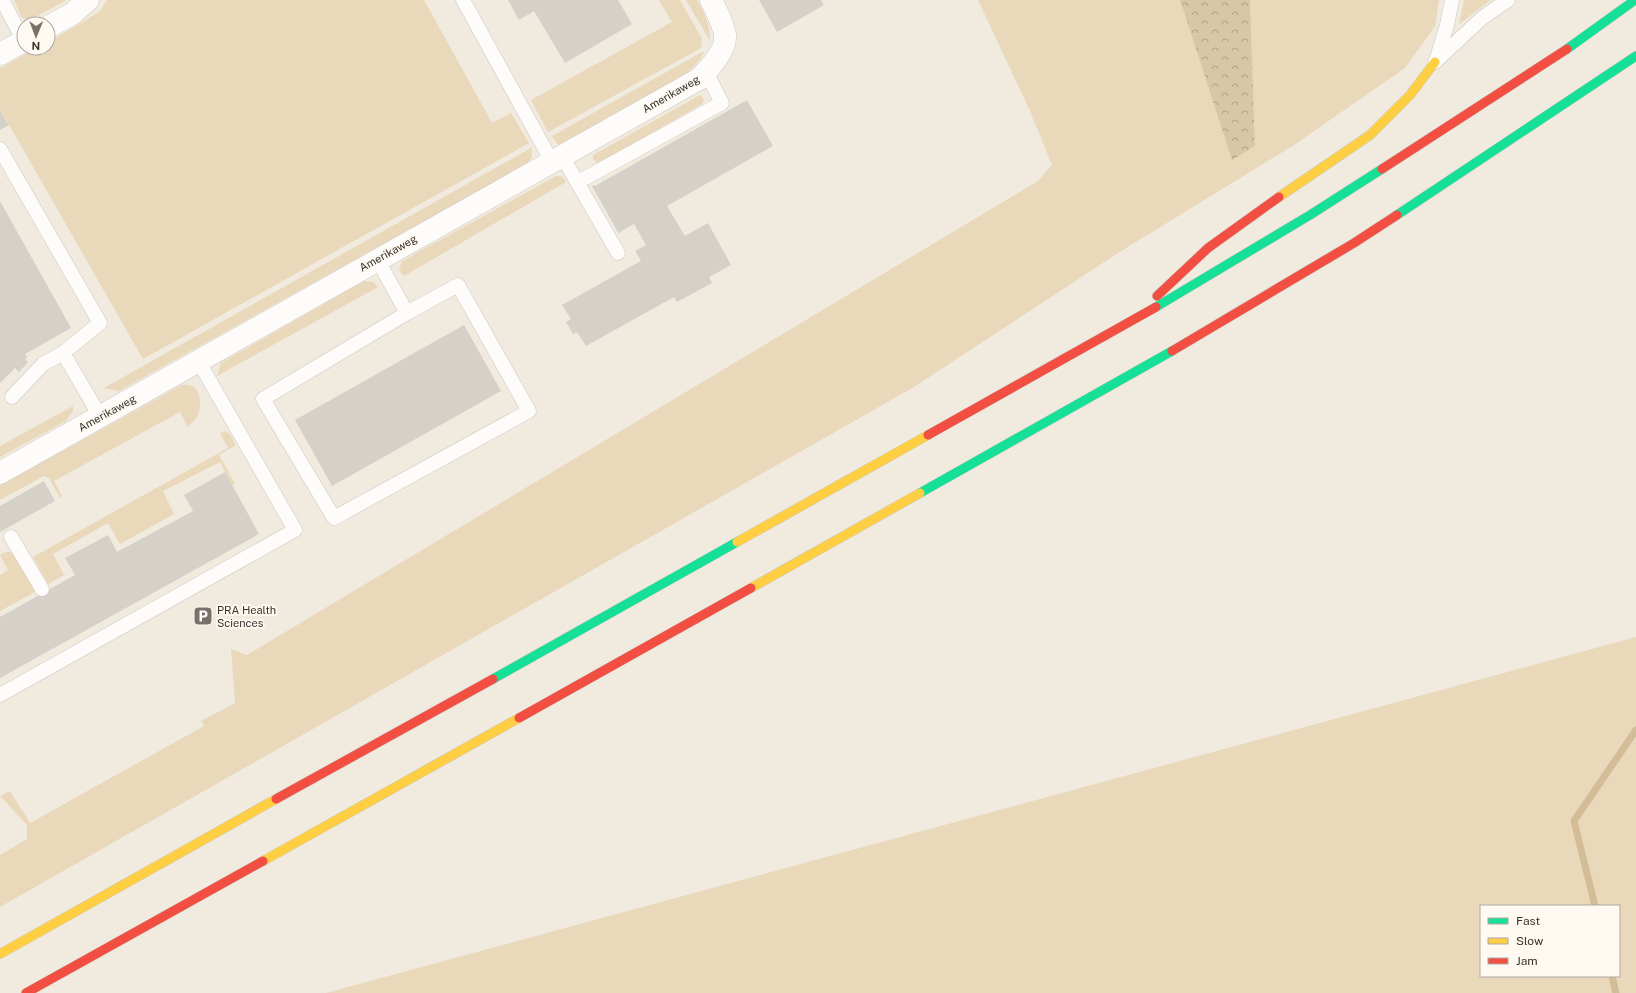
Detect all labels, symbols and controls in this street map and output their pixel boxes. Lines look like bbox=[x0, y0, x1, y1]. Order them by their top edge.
north arrow bbox=[16, 16, 56, 56]
text: N bbox=[31, 40, 40, 52]
street label: Amerikaweg bbox=[640, 73, 702, 115]
street label: Amerikaweg bbox=[357, 232, 419, 274]
street label: Amerikaweg bbox=[76, 392, 138, 434]
place label: PRA Health Sciences bbox=[217, 604, 276, 629]
parking icon: PRA Health Sciences bbox=[192, 605, 214, 627]
legend bbox=[1480, 905, 1620, 977]
text: Fast bbox=[1516, 914, 1541, 928]
text: Slow bbox=[1516, 934, 1544, 948]
text: Jam bbox=[1516, 954, 1538, 968]

